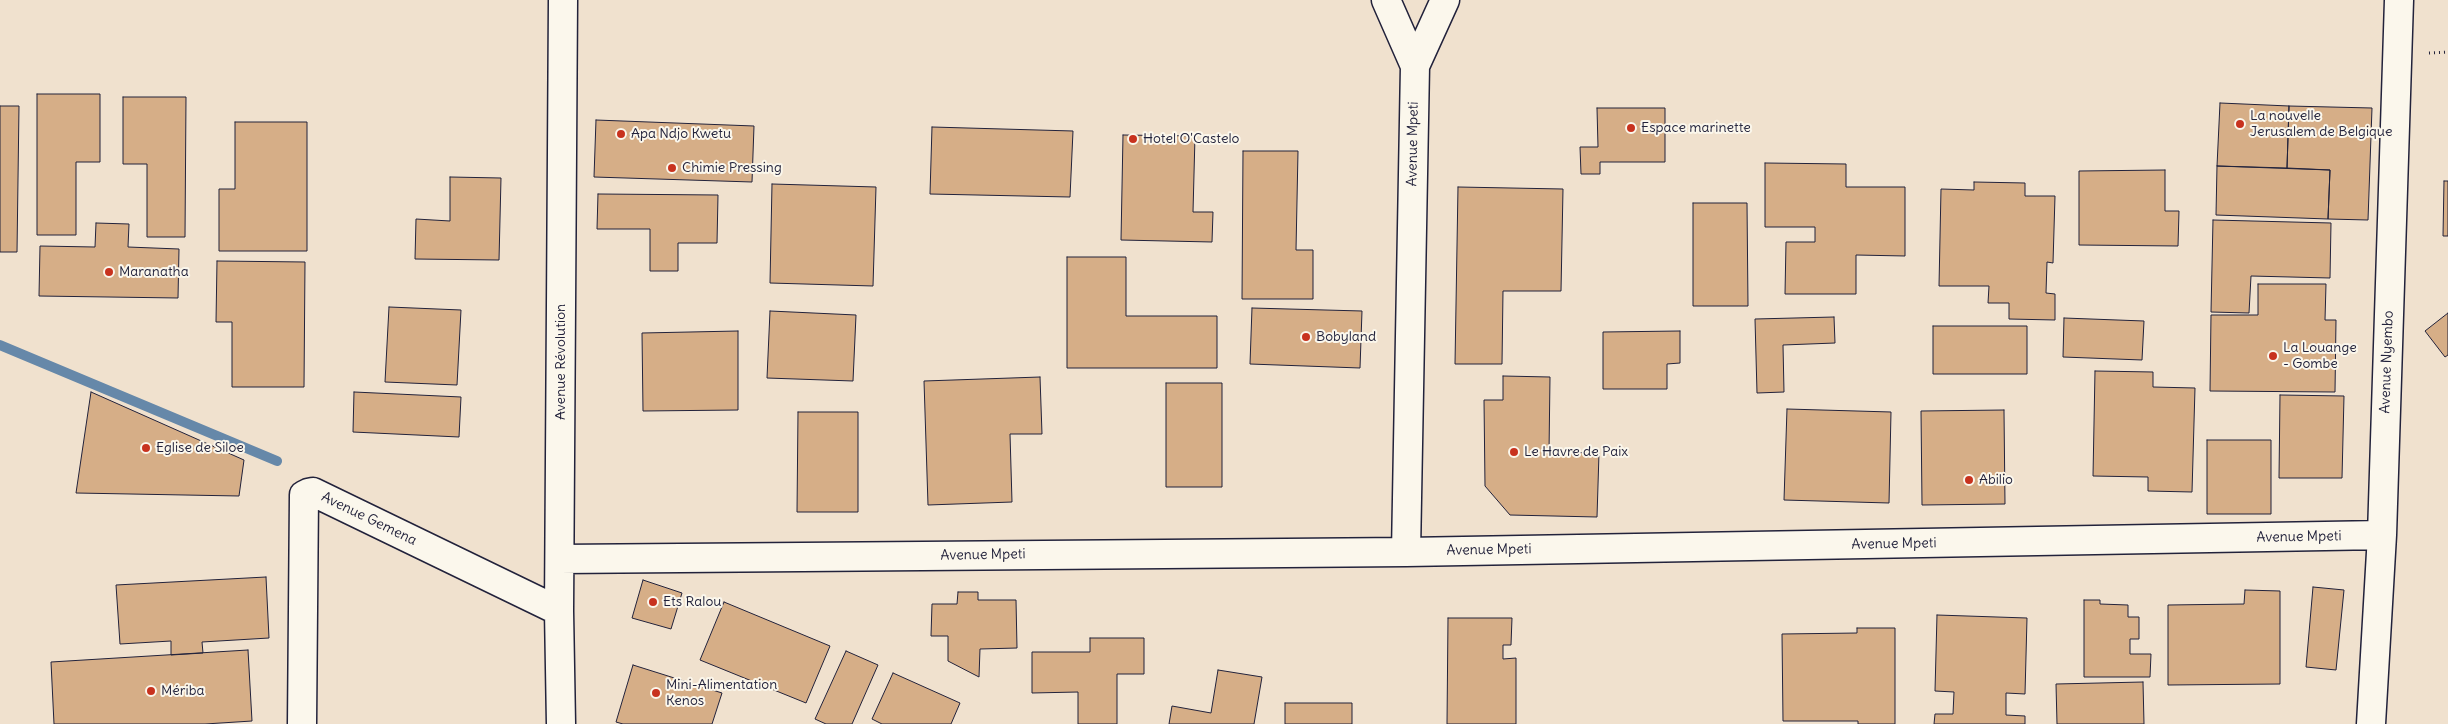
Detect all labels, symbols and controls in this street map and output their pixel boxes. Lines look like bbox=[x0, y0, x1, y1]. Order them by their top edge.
street label: Avenue Mpeti bbox=[1404, 101, 1422, 187]
place label: La nouvelle Jerusalem de Belgique bbox=[2250, 108, 2392, 140]
marker: La nouvelle Jerusalem de Belgique bbox=[2234, 118, 2246, 130]
place label: Espace marinette bbox=[1641, 120, 1751, 136]
marker: Espace marinette bbox=[1625, 122, 1637, 134]
place label: Apa Ndjo Kwetu bbox=[631, 126, 731, 142]
marker: Apa Ndjo Kwetu bbox=[615, 128, 627, 140]
place label: Hotel O'Castelo bbox=[1143, 131, 1239, 147]
marker: Hotel O'Castelo bbox=[1127, 133, 1139, 145]
place label: Chimie Pressing bbox=[682, 160, 782, 176]
marker: Chimie Pressing bbox=[666, 162, 678, 174]
place label: Maranatha bbox=[119, 264, 189, 280]
marker: Maranatha bbox=[103, 266, 115, 278]
street label: Avenue Révolution bbox=[553, 304, 569, 420]
street label: Avenue Nyembo bbox=[2377, 310, 2397, 414]
place label: Bobyland bbox=[1316, 329, 1376, 345]
marker: Bobyland bbox=[1300, 331, 1312, 343]
place label: La Louange - Gombe bbox=[2283, 340, 2357, 372]
marker: La Louange - Gombe bbox=[2267, 350, 2279, 362]
place label: Eglise de Siloe bbox=[156, 440, 244, 456]
marker: Eglise de Siloe bbox=[140, 442, 152, 454]
place label: Le Havre de Paix bbox=[1524, 444, 1628, 460]
marker: Le Havre de Paix bbox=[1508, 446, 1520, 458]
place label: Abilio bbox=[1979, 472, 2013, 488]
marker: Abilio bbox=[1963, 474, 1975, 486]
street label: Avenue Gemena bbox=[319, 489, 419, 549]
street label: Avenue Mpeti bbox=[2256, 528, 2342, 546]
street label: Avenue Mpeti bbox=[1851, 535, 1937, 553]
street label: Avenue Mpeti bbox=[1446, 541, 1532, 559]
street label: Avenue Mpeti bbox=[940, 546, 1026, 564]
place label: Ets Ralou bbox=[663, 594, 721, 610]
marker: Ets Ralou bbox=[647, 596, 659, 608]
place label: Mini-Alimentation Kenos bbox=[666, 677, 777, 710]
place label: Mériba bbox=[161, 683, 204, 699]
marker: Mériba bbox=[145, 685, 157, 697]
marker: Mini-Alimentation Kenos bbox=[650, 687, 662, 699]

